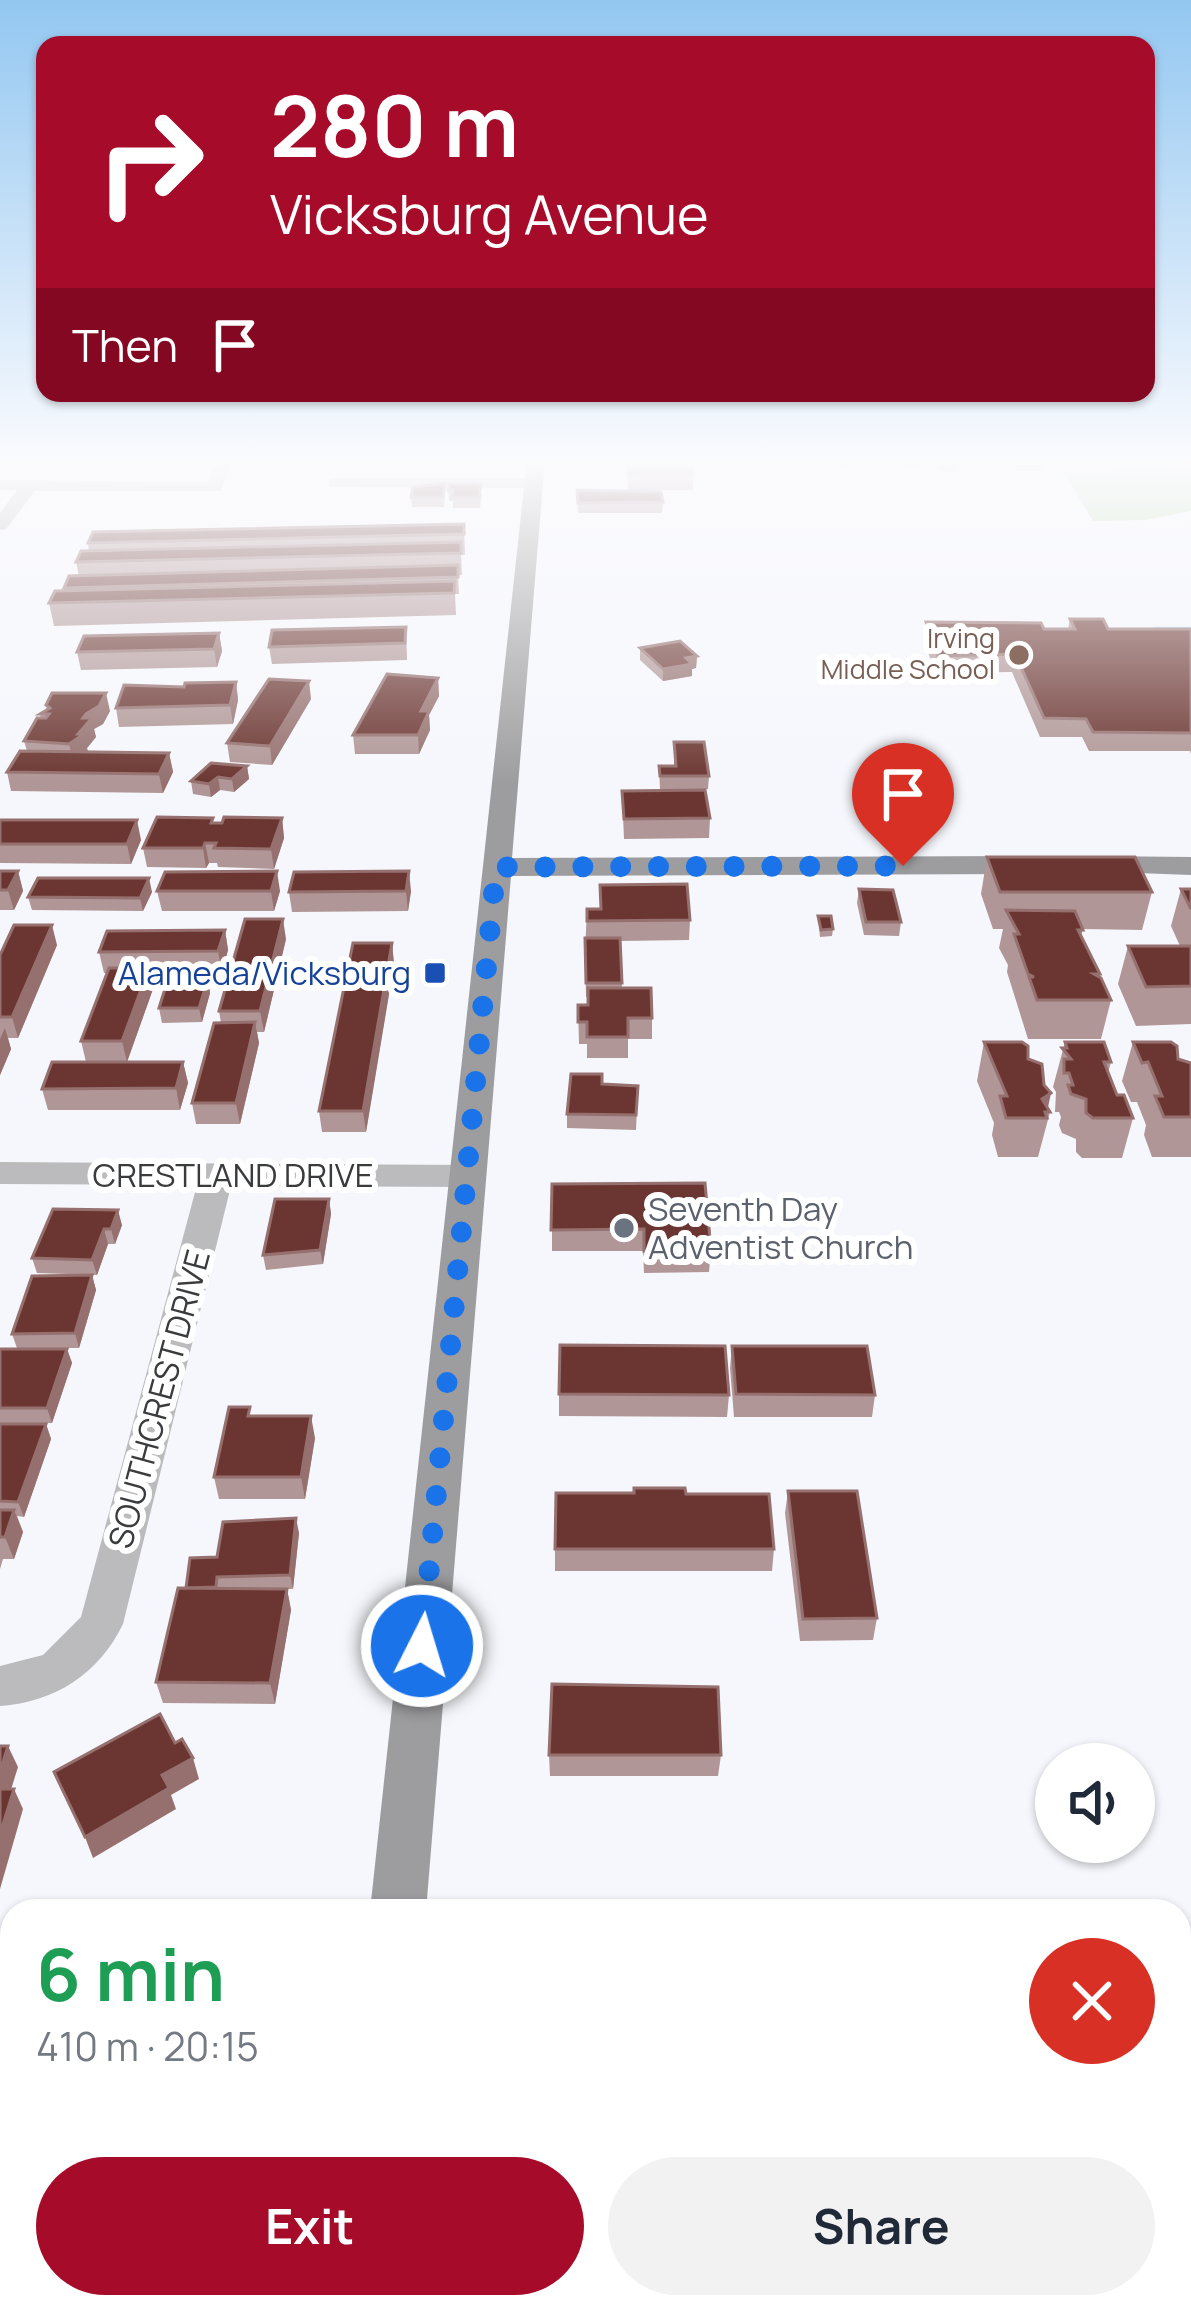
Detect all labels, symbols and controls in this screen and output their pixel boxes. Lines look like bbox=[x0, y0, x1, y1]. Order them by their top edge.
text: 280 m bbox=[270, 67, 519, 182]
icon: right bbox=[72, 84, 228, 240]
text: Vicksburg Avenue bbox=[270, 176, 709, 250]
icon: arrive bbox=[202, 312, 268, 378]
text: Then bbox=[72, 314, 178, 376]
place label: Irving Middle School bbox=[821, 619, 995, 687]
marker: Irving Middle School bbox=[1006, 642, 1032, 668]
pin bbox=[852, 743, 954, 866]
icon: arrive bbox=[870, 761, 936, 827]
place label: Alameda/Vicksburg bbox=[118, 950, 411, 995]
marker: Alameda/Vicksburg bbox=[422, 960, 448, 986]
street label: CRESTLAND DRIVE bbox=[93, 1152, 373, 1197]
place label: Seventh Day Adventist Church bbox=[648, 1186, 913, 1269]
marker: Seventh Day Adventist Church bbox=[611, 1215, 637, 1241]
street label: SOUTHCREST DRIVE bbox=[97, 1245, 220, 1553]
position arrow bbox=[359, 1583, 485, 1709]
map controls bbox=[1035, 1743, 1155, 1863]
button: sound bbox=[1035, 1743, 1155, 1863]
text: 6 min bbox=[36, 1924, 225, 2023]
button: close bbox=[1029, 1938, 1155, 2064]
text: 410 m · 20:15 bbox=[36, 2019, 259, 2073]
button: Exit bbox=[36, 2157, 584, 2295]
button: Share bbox=[608, 2157, 1155, 2295]

